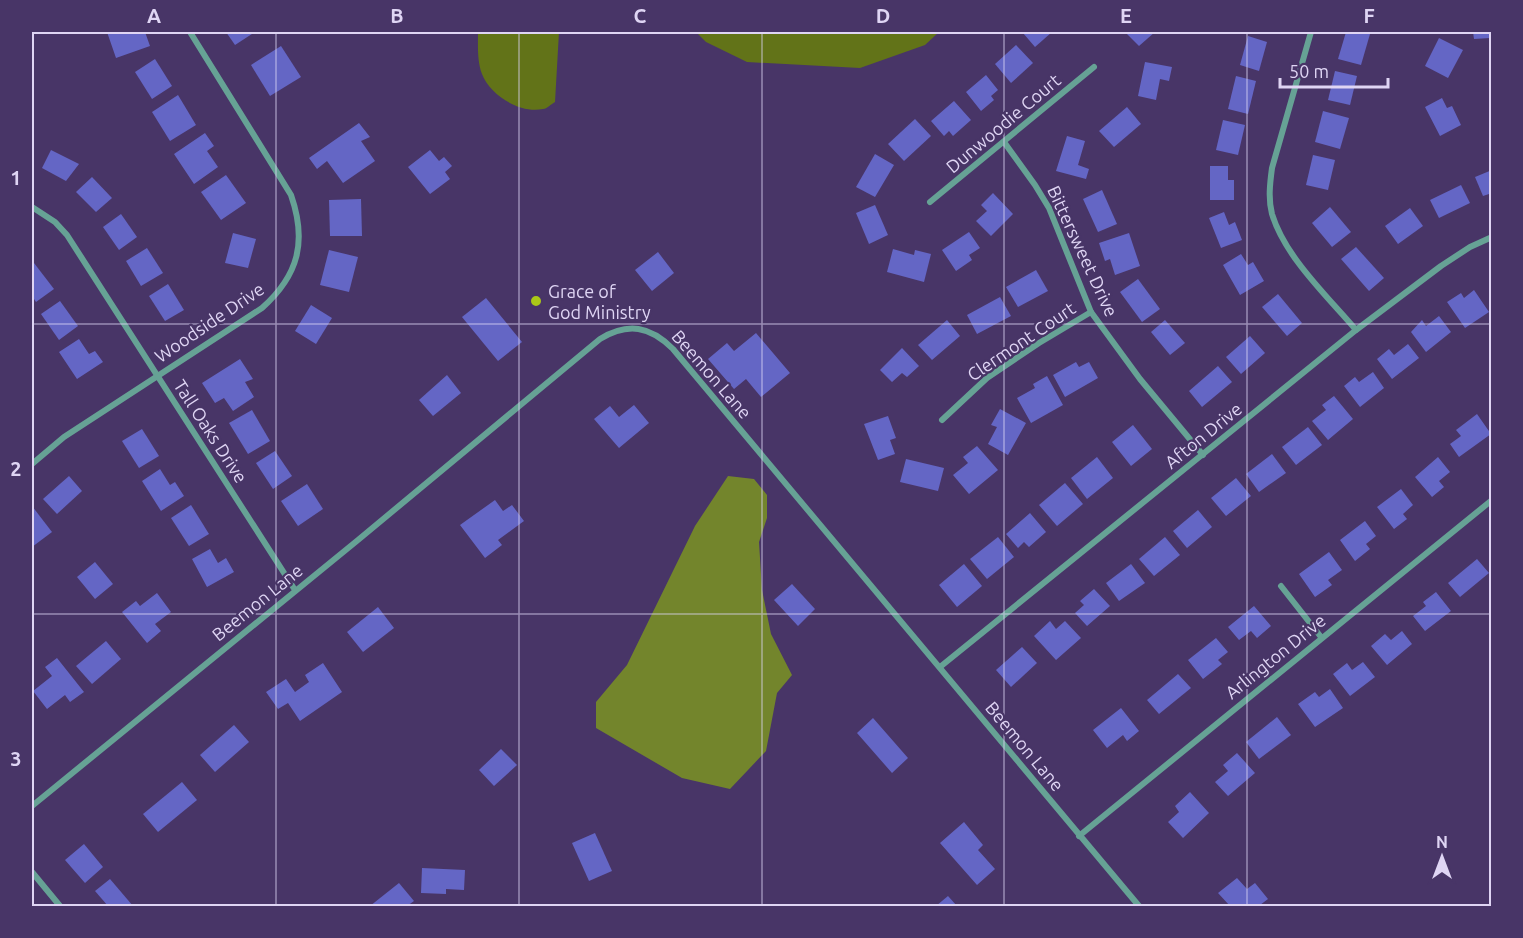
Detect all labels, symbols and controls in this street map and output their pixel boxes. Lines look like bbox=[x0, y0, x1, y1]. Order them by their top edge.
text: A bbox=[147, 4, 161, 27]
text: B bbox=[390, 4, 404, 27]
text: C bbox=[634, 4, 647, 27]
text: D bbox=[876, 4, 890, 27]
text: E bbox=[1120, 4, 1132, 27]
text: F bbox=[1363, 4, 1375, 27]
scale bar bbox=[1280, 51, 1388, 89]
text: 50 m bbox=[1289, 61, 1329, 81]
street label: Dunwoodie Court bbox=[942, 69, 1064, 177]
text: 1 bbox=[10, 166, 22, 189]
street label: Bittersweet Drive bbox=[1044, 182, 1122, 320]
street label: Woodside Drive bbox=[151, 278, 267, 366]
place label: Grace of God Ministry bbox=[548, 281, 651, 322]
marker: Grace of God Ministry bbox=[529, 294, 543, 308]
street label: Clermont Court bbox=[963, 298, 1079, 384]
street label: Beemon Lane bbox=[668, 326, 756, 422]
street label: Tall Oaks Drive bbox=[170, 376, 252, 486]
street label: Afton Drive bbox=[1161, 398, 1245, 472]
text: 2 bbox=[10, 457, 22, 480]
street label: Beemon Lane bbox=[208, 559, 306, 645]
street label: Arlington Drive bbox=[1221, 610, 1329, 702]
street label: Beemon Lane bbox=[982, 697, 1068, 795]
text: 3 bbox=[10, 747, 22, 770]
north arrow bbox=[1412, 827, 1472, 887]
text: N bbox=[1436, 833, 1448, 851]

